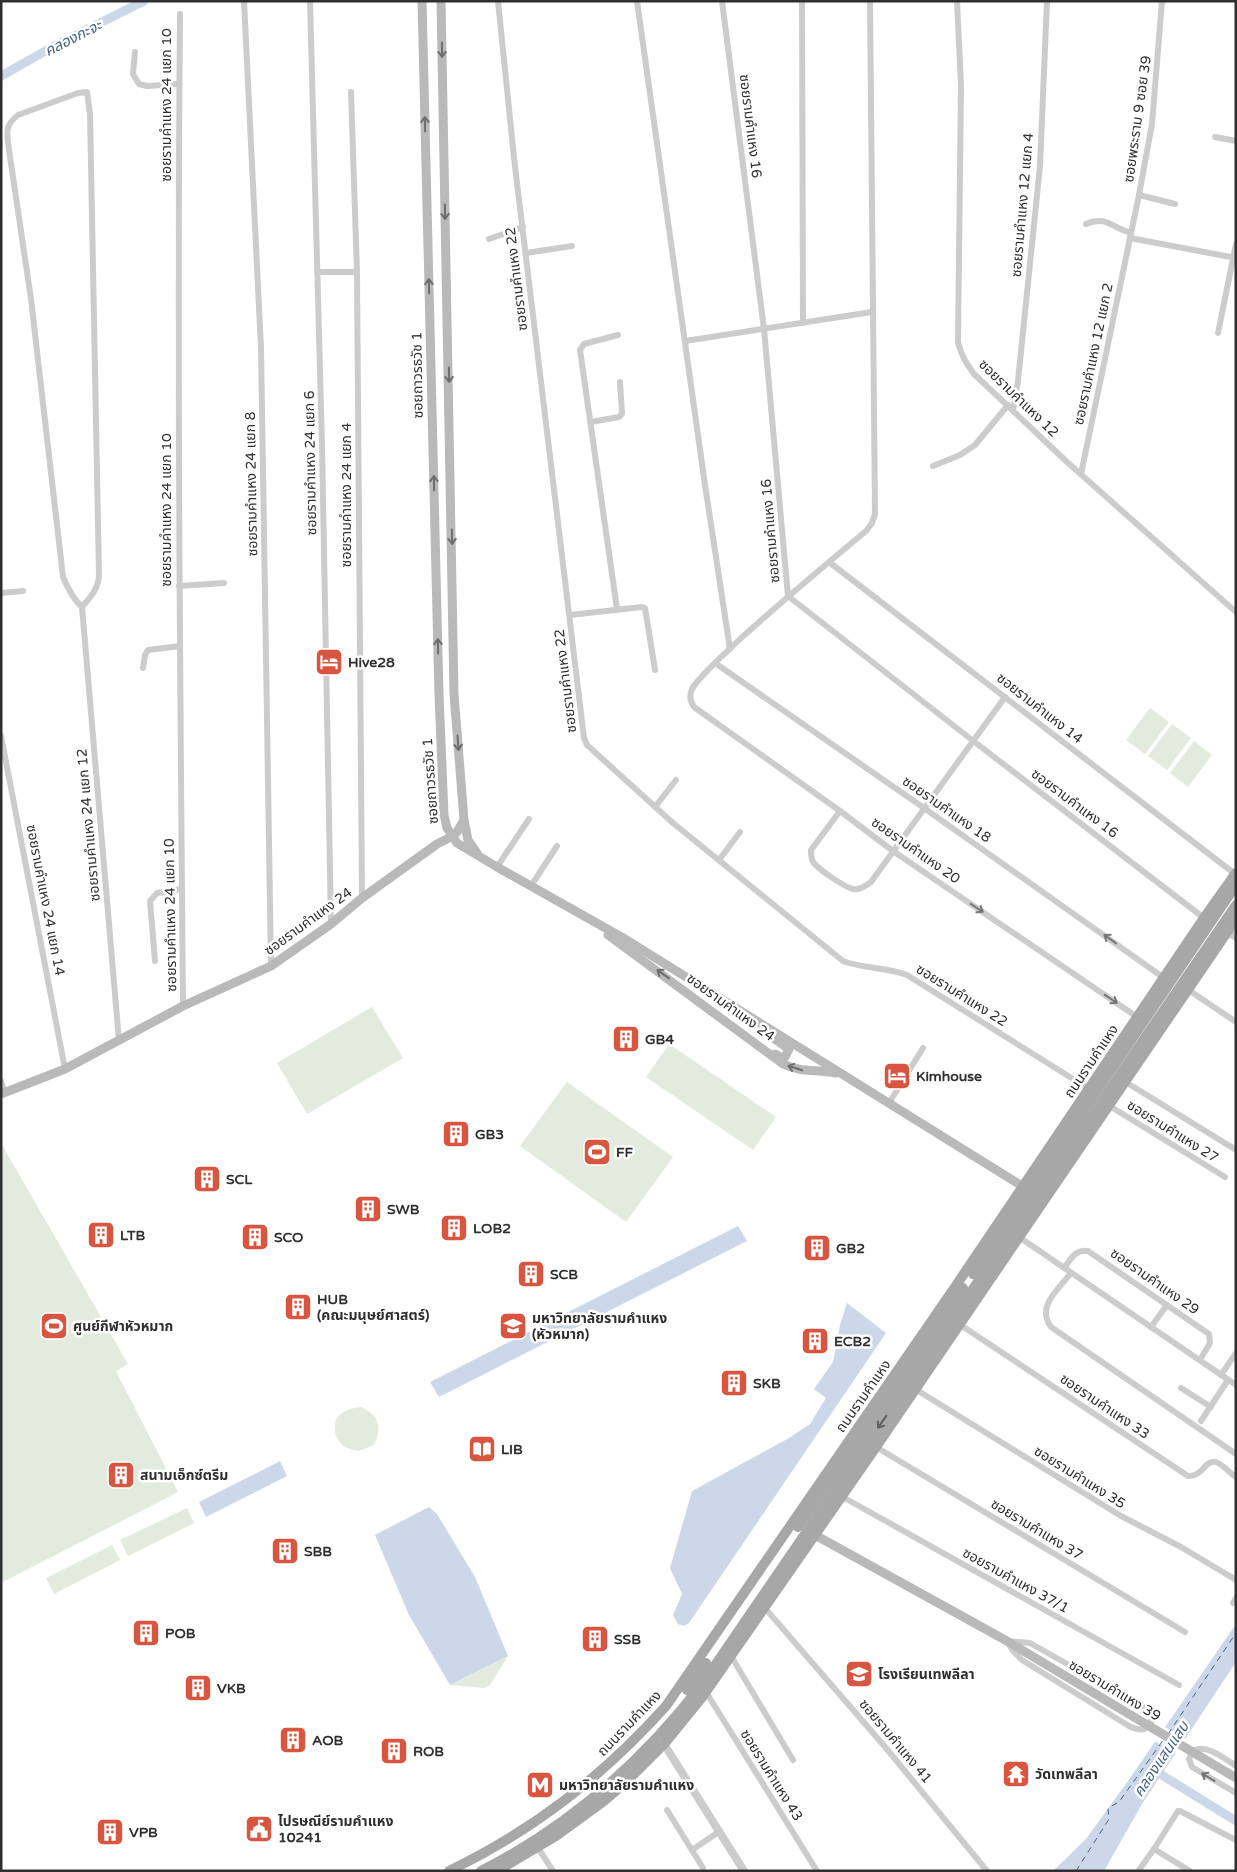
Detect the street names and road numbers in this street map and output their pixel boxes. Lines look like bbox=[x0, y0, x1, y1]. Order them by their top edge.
street label: ซอยรามคำแหง 24 แยก 10 bbox=[158, 28, 175, 182]
street label: ซอยพระราม 9 ซอย 39 bbox=[1120, 55, 1155, 184]
street label: ซอยรามคำแหง 16 bbox=[736, 73, 765, 179]
street label: ซอยรามคำแหง 12 แยก 4 bbox=[1008, 132, 1037, 278]
street label: ซอยรามคำแหง 22 bbox=[502, 226, 531, 332]
street label: ซอยรามคำแหง 12 แยก 2 bbox=[1070, 282, 1117, 427]
street label: ซอยถาวรธวัช 1 bbox=[408, 332, 427, 418]
street label: ซอยรามคำแหง 12 bbox=[975, 356, 1062, 441]
street label: ซอยรามคำแหง 24 แยก 6 bbox=[301, 390, 320, 536]
street label: ซอยรามคำแหง 24 แยก 8 bbox=[242, 411, 261, 557]
street label: ซอยรามคำแหง 24 แยก 4 bbox=[338, 422, 355, 567]
street label: ซอยรามคำแหง 24 แยก 10 bbox=[158, 433, 175, 587]
street label: ซอยรามคำแหง 16 bbox=[757, 478, 784, 584]
street label: ซอยรามคำแหง 22 bbox=[551, 628, 580, 734]
street label: ซอยรามคำแหง 14 bbox=[993, 670, 1086, 747]
street label: ซอยถาวรธวัช 1 bbox=[419, 737, 442, 825]
street label: ซอยรามคำแหง 24 แยก 12 bbox=[73, 748, 104, 902]
street label: ซอยรามคำแหง 16 bbox=[1028, 765, 1122, 842]
street label: ซอยรามคำแหง 18 bbox=[899, 772, 995, 846]
street label: ซอยรามคำแหง 20 bbox=[868, 813, 964, 887]
street label: ซอยรามคำแหง 24 แยก 14 bbox=[23, 823, 69, 977]
street label: ซอยรามคำแหง 24 แยก 10 bbox=[161, 838, 180, 992]
street label: ซอยรามคำแหง 24 bbox=[261, 884, 356, 959]
street label: ซอยรามคำแหง 22 bbox=[913, 961, 1011, 1030]
street label: ซอยรามคำแหง 24 bbox=[683, 970, 778, 1045]
street label: ถนนรามคำแหง bbox=[1061, 1021, 1122, 1101]
street label: ซอยรามคำแหง 27 bbox=[1124, 1097, 1222, 1166]
street label: ซอยรามคำแหง 29 bbox=[1107, 1244, 1202, 1318]
street label: ถนนรามคำแหง bbox=[832, 1357, 895, 1436]
street label: ซอยรามคำแหง 33 bbox=[1057, 1370, 1153, 1443]
street label: ซอยรามคำแหง 35 bbox=[1031, 1443, 1129, 1512]
street label: ซอยรามคำแหง 37 bbox=[988, 1495, 1086, 1564]
street label: ซอยรามคำแหง 37/1 bbox=[960, 1544, 1072, 1617]
street label: ซอยรามคำแหง 39 bbox=[1066, 1656, 1164, 1725]
street label: ถนนรามคำแหง bbox=[594, 1687, 665, 1760]
street label: ซอยรามคำแหง 41 bbox=[856, 1696, 936, 1787]
street label: ซอยรามคำแหง 43 bbox=[737, 1726, 806, 1824]

